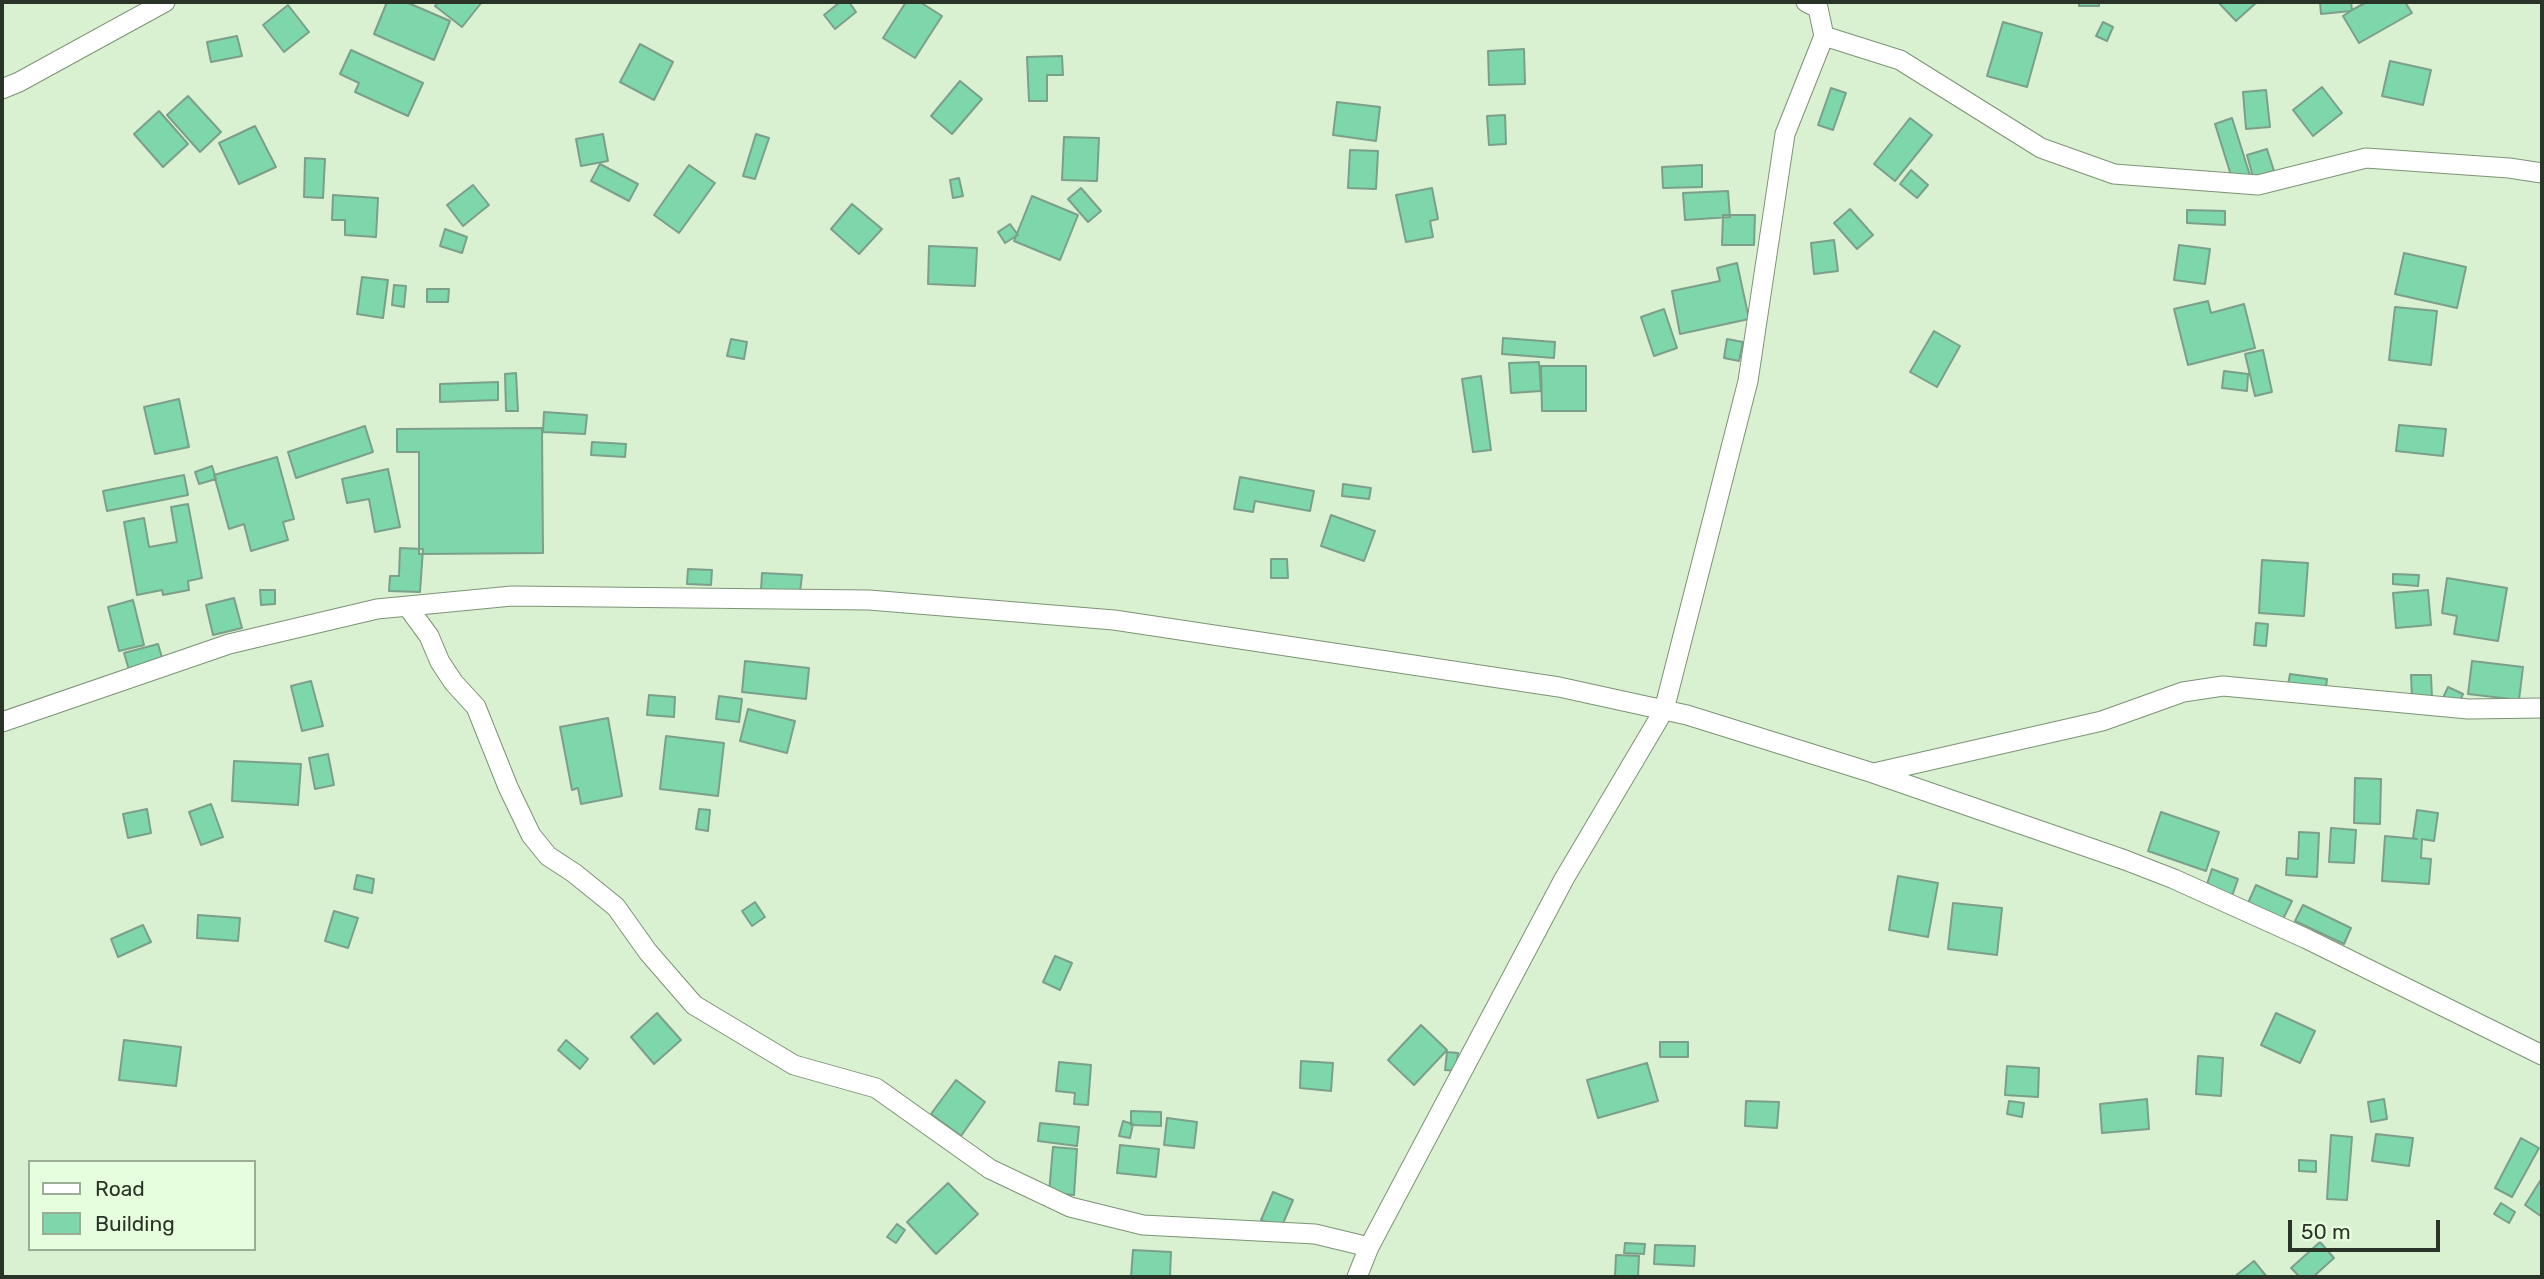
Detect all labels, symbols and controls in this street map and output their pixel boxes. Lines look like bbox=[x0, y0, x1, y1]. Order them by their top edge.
legend bbox=[28, 1160, 256, 1251]
text: Road bbox=[95, 1176, 145, 1201]
scale bar bbox=[2292, 1206, 2444, 1250]
text: Building bbox=[95, 1211, 175, 1236]
text: 50 m bbox=[2301, 1219, 2351, 1244]

